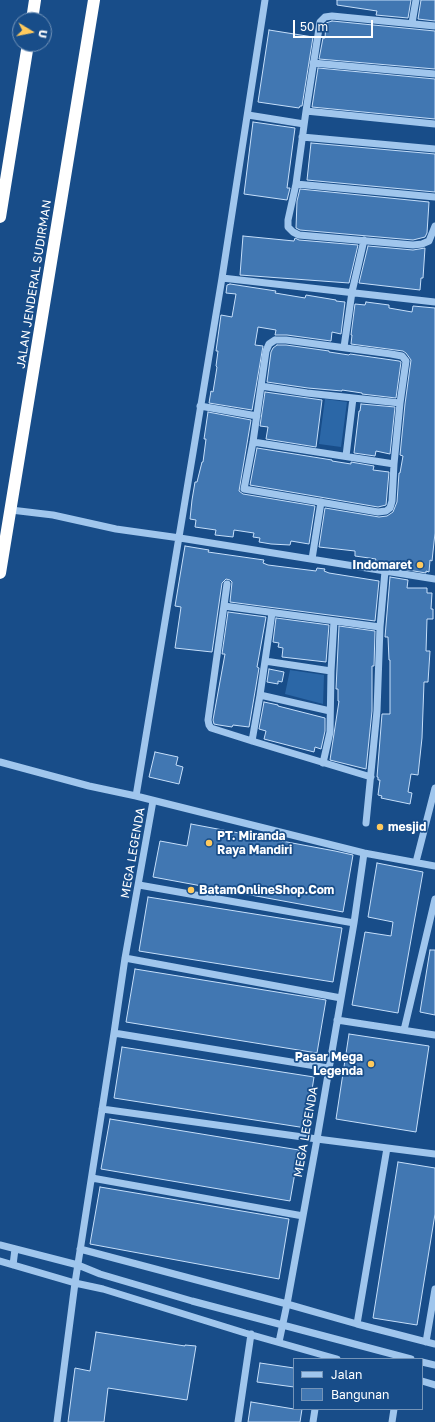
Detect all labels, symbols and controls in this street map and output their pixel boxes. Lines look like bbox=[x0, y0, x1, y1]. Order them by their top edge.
north arrow bbox=[12, 12, 52, 52]
scale bar bbox=[295, 12, 375, 38]
text: 50 m bbox=[300, 19, 328, 34]
text: U bbox=[36, 29, 50, 39]
street label: JALAN JENDERAL SUDIRMAN bbox=[14, 199, 54, 369]
place label: Indomaret bbox=[352, 558, 412, 572]
marker: Indomaret bbox=[415, 560, 425, 570]
street label: MEGA LEGENDA bbox=[118, 806, 148, 900]
place label: mesjid bbox=[388, 820, 426, 834]
marker: mesjid bbox=[375, 822, 385, 832]
place label: PT. Miranda Raya Mandiri bbox=[217, 829, 292, 857]
marker: PT. Miranda Raya Mandiri bbox=[204, 838, 214, 848]
place label: BatamOnlineShop.Com bbox=[199, 883, 334, 897]
marker: BatamOnlineShop.Com bbox=[186, 885, 196, 895]
place label: Pasar Mega Legenda bbox=[295, 1050, 363, 1078]
marker: Pasar Mega Legenda bbox=[366, 1059, 376, 1069]
street label: MEGA LEGENDA bbox=[291, 1085, 321, 1179]
legend bbox=[293, 1358, 423, 1410]
text: Jalan bbox=[331, 1367, 362, 1382]
text: Bangunan bbox=[331, 1387, 389, 1402]

